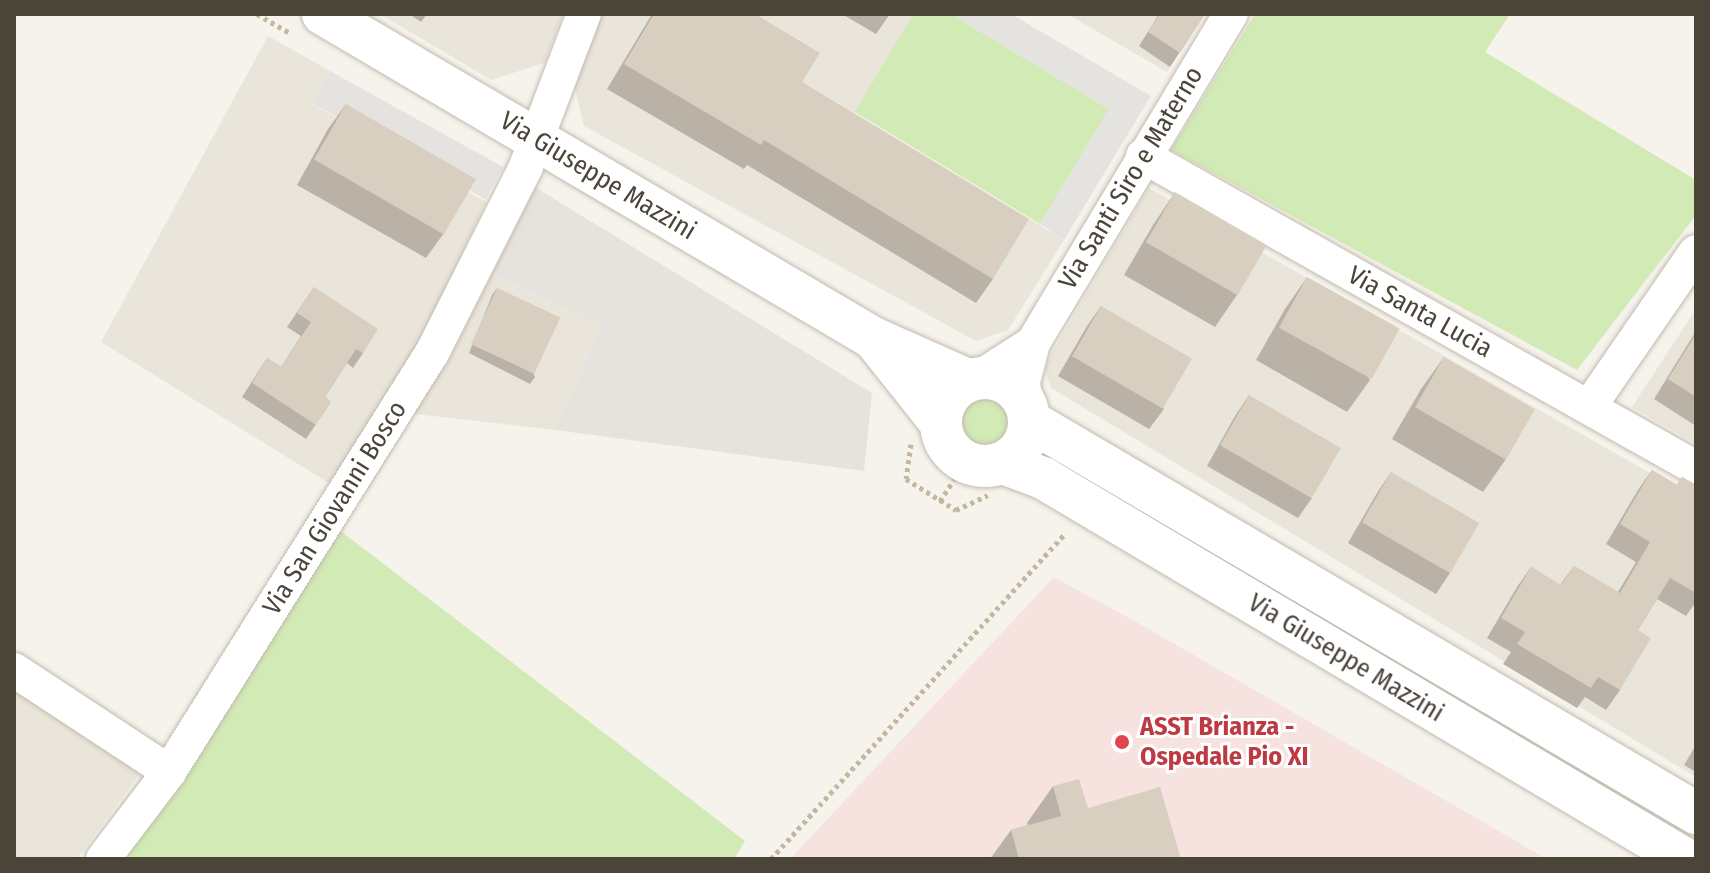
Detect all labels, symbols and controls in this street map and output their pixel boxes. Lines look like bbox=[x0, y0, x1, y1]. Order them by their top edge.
street label: Via Santi Siro e Materno bbox=[1052, 61, 1210, 295]
street label: Via Giuseppe Mazzini bbox=[494, 105, 702, 247]
street label: Via Santa Lucia bbox=[1342, 260, 1498, 364]
street label: Via San Giovanni Bosco bbox=[256, 395, 414, 621]
street label: Via Giuseppe Mazzini bbox=[1242, 587, 1450, 729]
place label: ASST Brianza - Ospedale Pio XI bbox=[1140, 711, 1308, 772]
marker: ASST Brianza - Ospedale Pio XI bbox=[1111, 731, 1133, 753]

